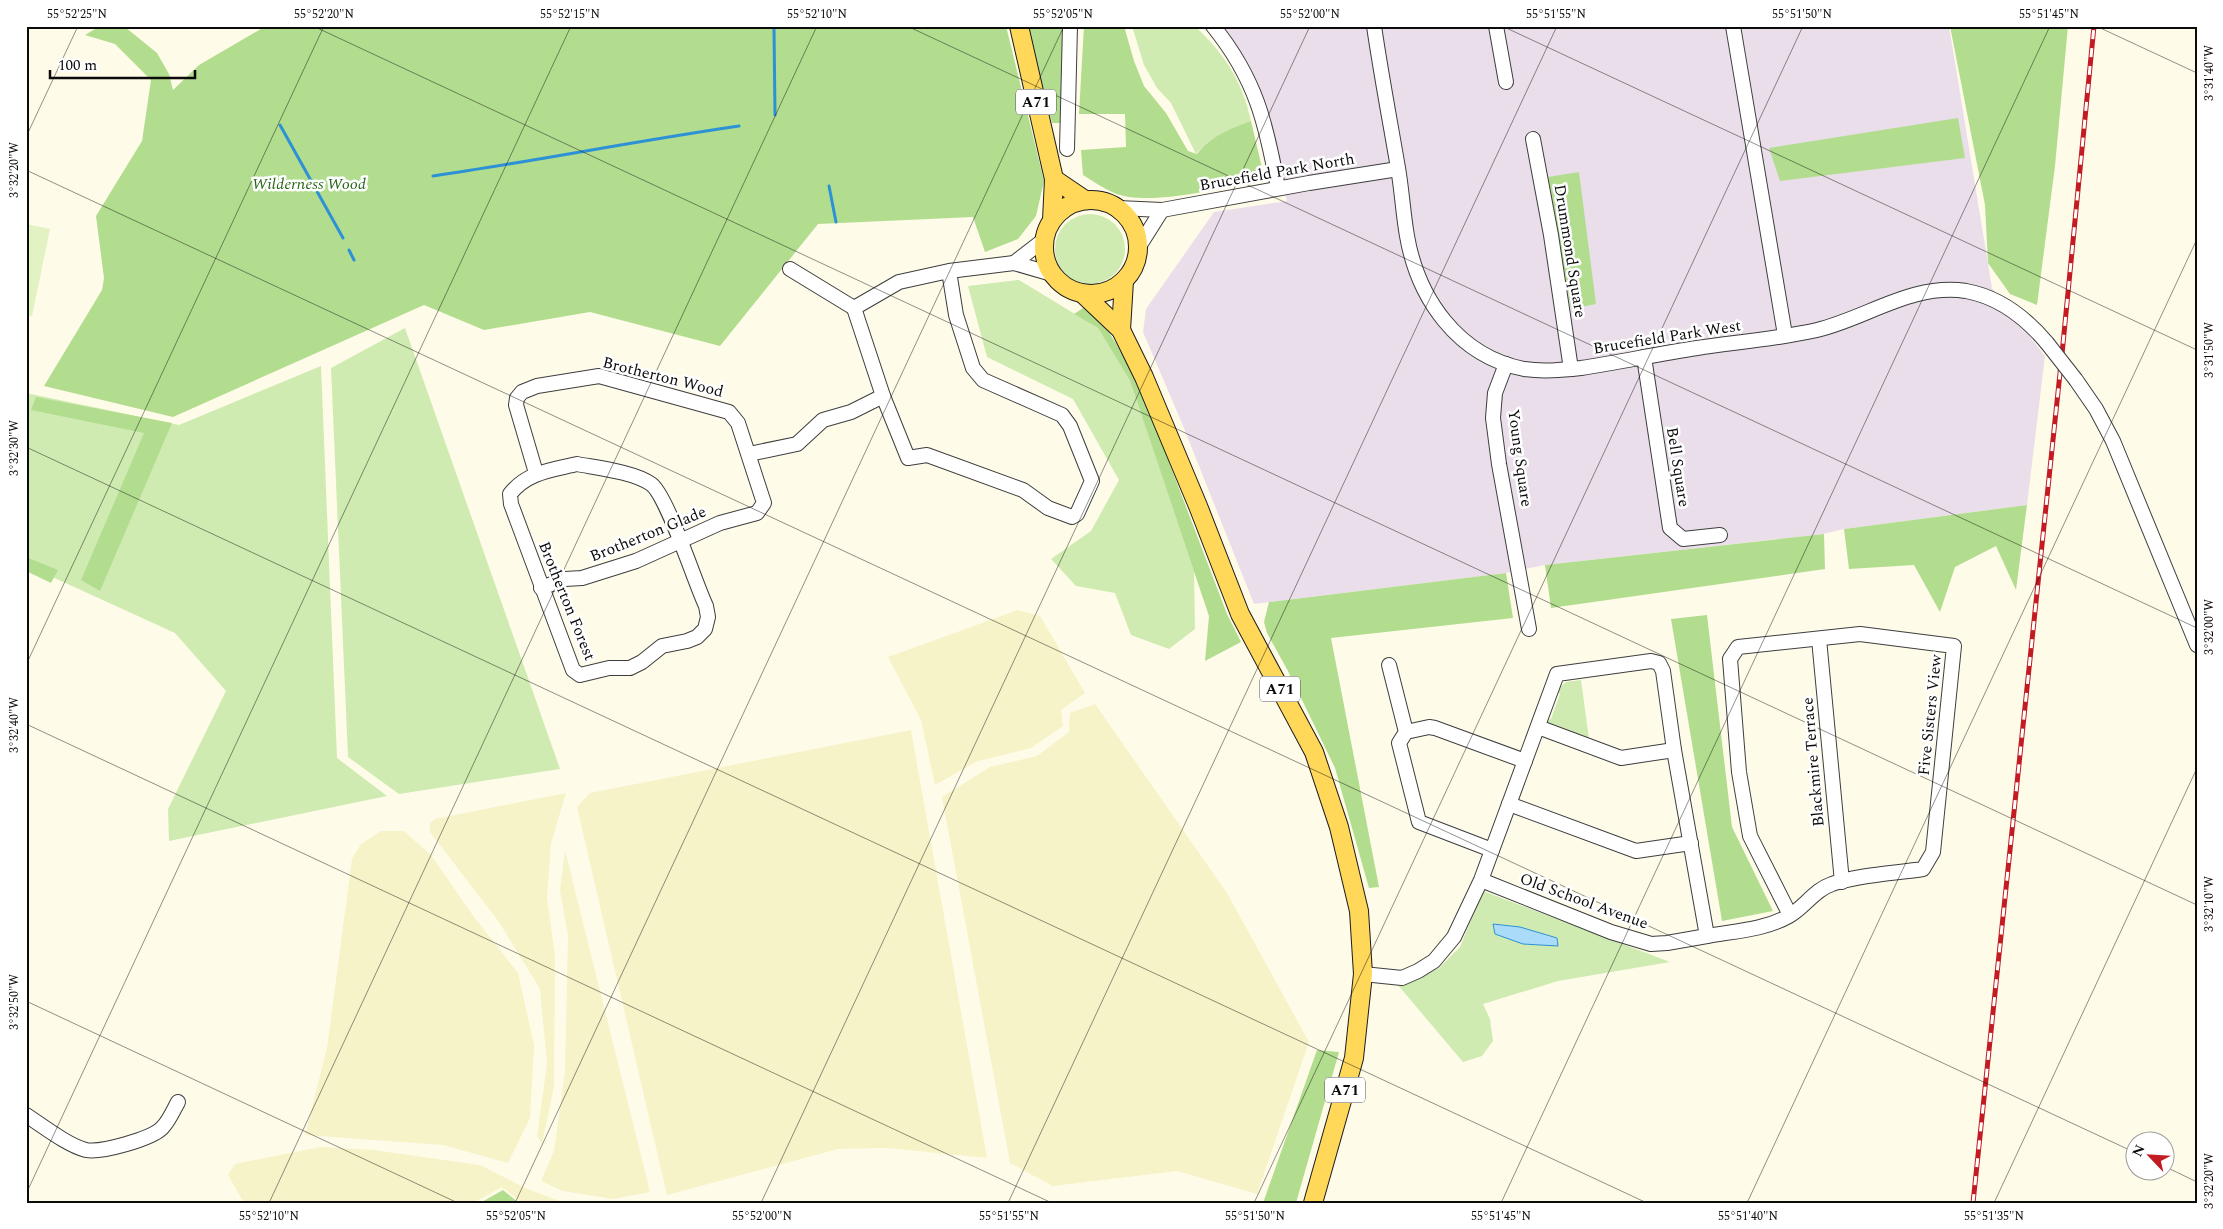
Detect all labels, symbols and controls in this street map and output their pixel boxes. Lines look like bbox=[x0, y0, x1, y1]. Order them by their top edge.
text: 55°52'25"N bbox=[47, 5, 107, 24]
text: 55°52'20"N bbox=[294, 5, 354, 24]
text: 55°52'15"N bbox=[540, 5, 600, 24]
text: 55°52'10"N bbox=[787, 5, 847, 24]
text: 55°52'05"N bbox=[1033, 5, 1093, 24]
text: 55°52'00"N bbox=[1280, 5, 1340, 24]
text: 55°51'55"N bbox=[1526, 5, 1586, 24]
text: 55°51'50"N bbox=[1772, 5, 1832, 24]
text: 55°51'45"N bbox=[2019, 5, 2079, 24]
text: 3°31'40"W bbox=[2200, 45, 2219, 101]
scale bar bbox=[50, 48, 195, 80]
text: 100 m bbox=[58, 54, 97, 77]
road number: A71 bbox=[1016, 90, 1056, 114]
text: 3°32'20"W bbox=[5, 142, 24, 198]
street label: Brucefield Park North bbox=[1198, 147, 1356, 197]
park label: Wilderness Wood bbox=[252, 172, 366, 196]
street label: Drummond Square bbox=[1548, 183, 1592, 319]
street label: Brucefield Park West bbox=[1591, 313, 1743, 361]
text: 3°31'50"W bbox=[2200, 322, 2219, 378]
street label: Brotherton Wood bbox=[600, 350, 726, 404]
street label: Young Square bbox=[1501, 408, 1539, 508]
text: 3°32'30"W bbox=[5, 420, 24, 476]
street label: Bell Square bbox=[1660, 425, 1696, 509]
street label: Brotherton Glade bbox=[586, 500, 710, 568]
street label: Brotherton Forest bbox=[532, 538, 602, 665]
text: 3°32'00"W bbox=[2200, 599, 2219, 655]
street label: Five Sisters View bbox=[1912, 652, 1948, 777]
road number: A71 bbox=[1260, 676, 1300, 702]
street label: Blackmire Terrace bbox=[1795, 696, 1831, 828]
text: 3°32'40"W bbox=[5, 697, 24, 753]
street label: Old School Avenue bbox=[1516, 867, 1652, 935]
text: 3°32'10"W bbox=[2200, 876, 2219, 932]
text: 3°32'50"W bbox=[5, 974, 24, 1030]
road number: A71 bbox=[1325, 1078, 1365, 1102]
north arrow bbox=[2126, 1132, 2176, 1182]
text: N bbox=[2127, 1141, 2151, 1160]
text: 3°32'20"W bbox=[2200, 1153, 2219, 1209]
text: 55°52'10"N bbox=[239, 1207, 299, 1226]
text: 55°52'05"N bbox=[486, 1207, 546, 1226]
text: 55°52'00"N bbox=[732, 1207, 792, 1226]
text: 55°51'55"N bbox=[979, 1207, 1039, 1226]
text: 55°51'50"N bbox=[1225, 1207, 1285, 1226]
text: 55°51'45"N bbox=[1471, 1207, 1531, 1226]
text: 55°51'40"N bbox=[1718, 1207, 1778, 1226]
text: 55°51'35"N bbox=[1964, 1207, 2024, 1226]

